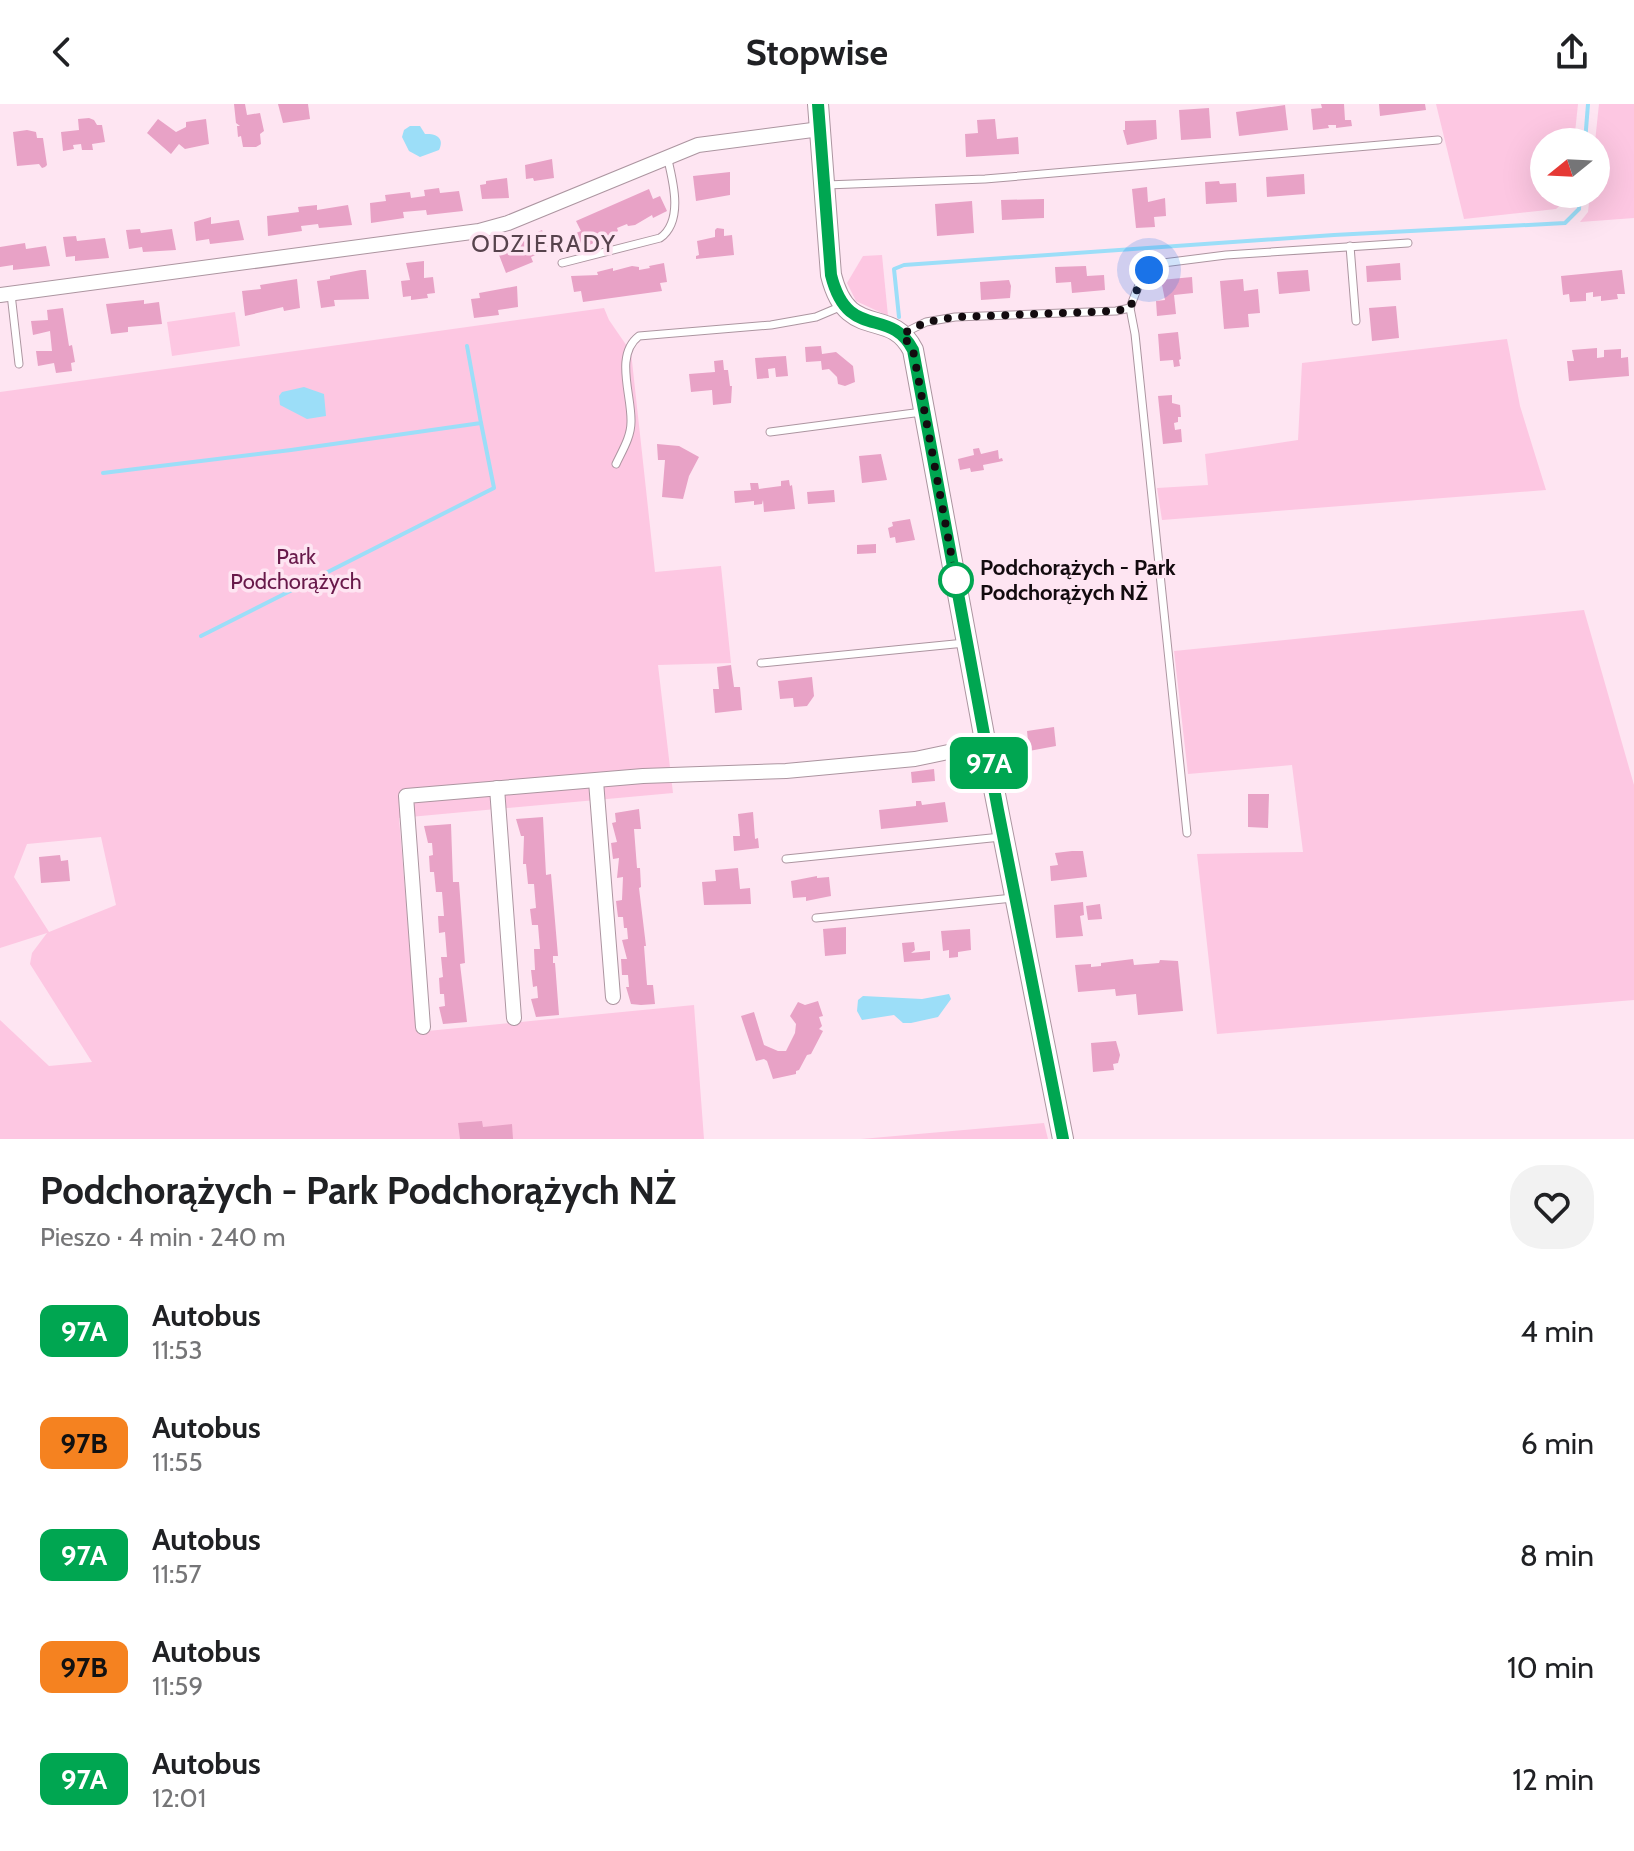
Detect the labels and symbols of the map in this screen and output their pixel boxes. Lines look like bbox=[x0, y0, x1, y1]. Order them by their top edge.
north arrow bbox=[1530, 128, 1610, 208]
district label: ODZIERADY bbox=[471, 229, 617, 258]
your location bbox=[1129, 250, 1169, 290]
park label: Park Podchorążych bbox=[230, 543, 362, 595]
place label: Podchorążych - Park Podchorążych NŻ bbox=[980, 554, 1176, 606]
marker: Podchorążych - Park Podchorążych NŻ bbox=[939, 563, 973, 597]
line badge: 97A bbox=[943, 737, 1035, 789]

